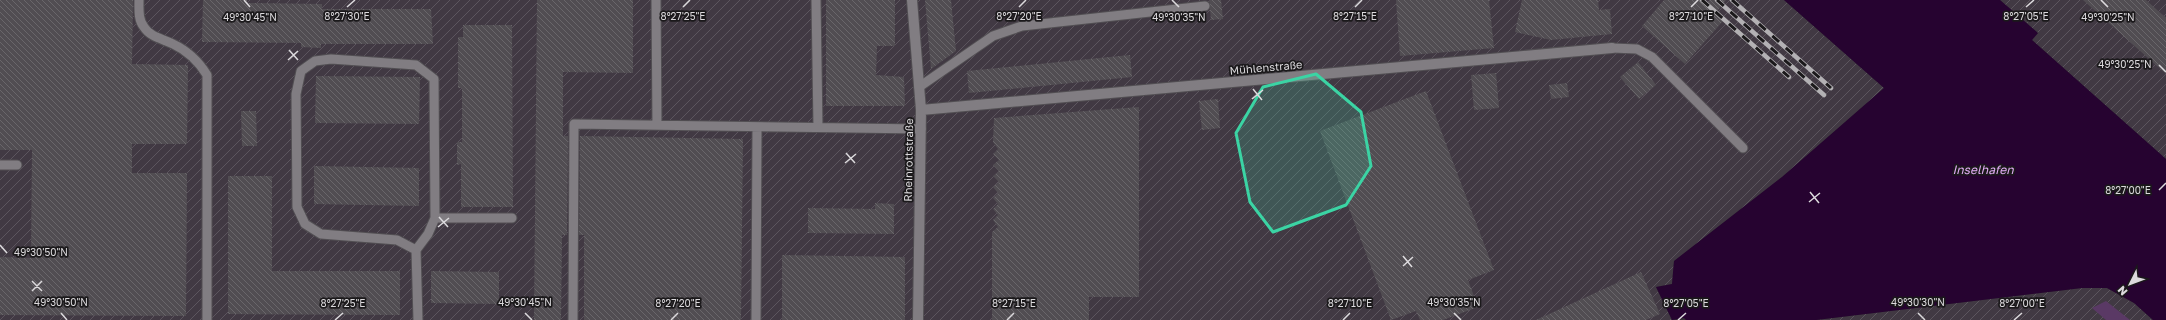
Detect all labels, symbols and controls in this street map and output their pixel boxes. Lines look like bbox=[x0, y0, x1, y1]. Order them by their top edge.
text: 8°27'30"E bbox=[324, 10, 370, 22]
text: 8°27'25"E bbox=[661, 10, 705, 22]
text: 8°27'20"E bbox=[996, 10, 1042, 22]
text: 8°27'15"E bbox=[1333, 10, 1377, 22]
text: 8°27'10"E bbox=[1669, 10, 1713, 22]
text: 8°27'05"E bbox=[2003, 10, 2049, 22]
text: 49°30'45"N bbox=[223, 11, 277, 23]
text: 49°30'35"N bbox=[1152, 11, 1206, 23]
text: 49°30'25"N bbox=[2081, 11, 2135, 23]
street label: Mühlenstraße bbox=[1229, 57, 1303, 77]
text: 49°30'25"N bbox=[2098, 58, 2152, 70]
street label: Rheinrottstraße bbox=[901, 118, 915, 202]
water label: Inselhafen bbox=[1952, 162, 2014, 177]
text: 8°27'00"E bbox=[2105, 184, 2151, 196]
text: 49°30'50"N bbox=[14, 246, 68, 258]
north arrow bbox=[2110, 264, 2150, 304]
text: N bbox=[2115, 284, 2130, 298]
text: 49°30'50"N bbox=[34, 296, 88, 308]
text: 49°30'45"N bbox=[498, 296, 552, 308]
text: 49°30'35"N bbox=[1427, 296, 1481, 308]
text: 49°30'30"N bbox=[1891, 296, 1945, 308]
text: 8°27'25"E bbox=[321, 297, 365, 309]
text: 8°27'20"E bbox=[655, 297, 701, 309]
text: 8°27'15"E bbox=[992, 297, 1036, 309]
text: 8°27'10"E bbox=[1328, 297, 1372, 309]
text: 8°27'05"E bbox=[1663, 297, 1709, 309]
text: 8°27'00"E bbox=[1999, 297, 2045, 309]

